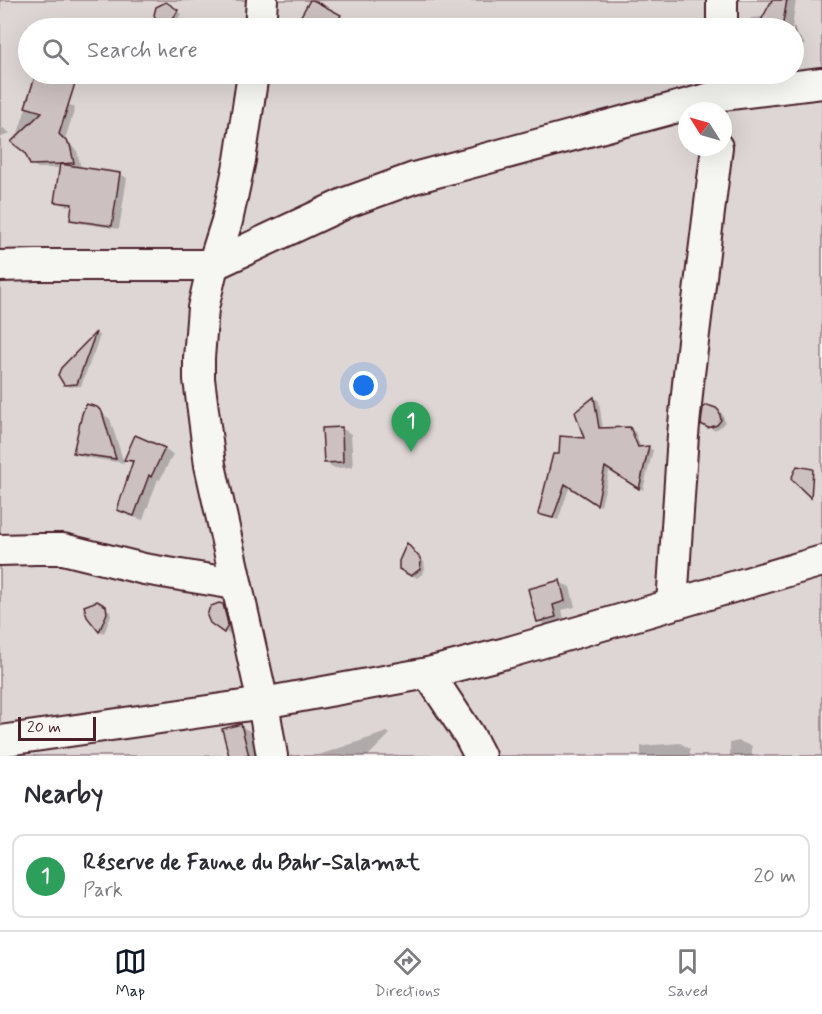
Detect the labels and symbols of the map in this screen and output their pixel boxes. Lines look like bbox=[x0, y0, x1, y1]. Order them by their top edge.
north arrow bbox=[678, 102, 732, 156]
your location bbox=[349, 371, 378, 400]
pin: 1 bbox=[392, 402, 430, 452]
scale bar bbox=[18, 714, 96, 742]

